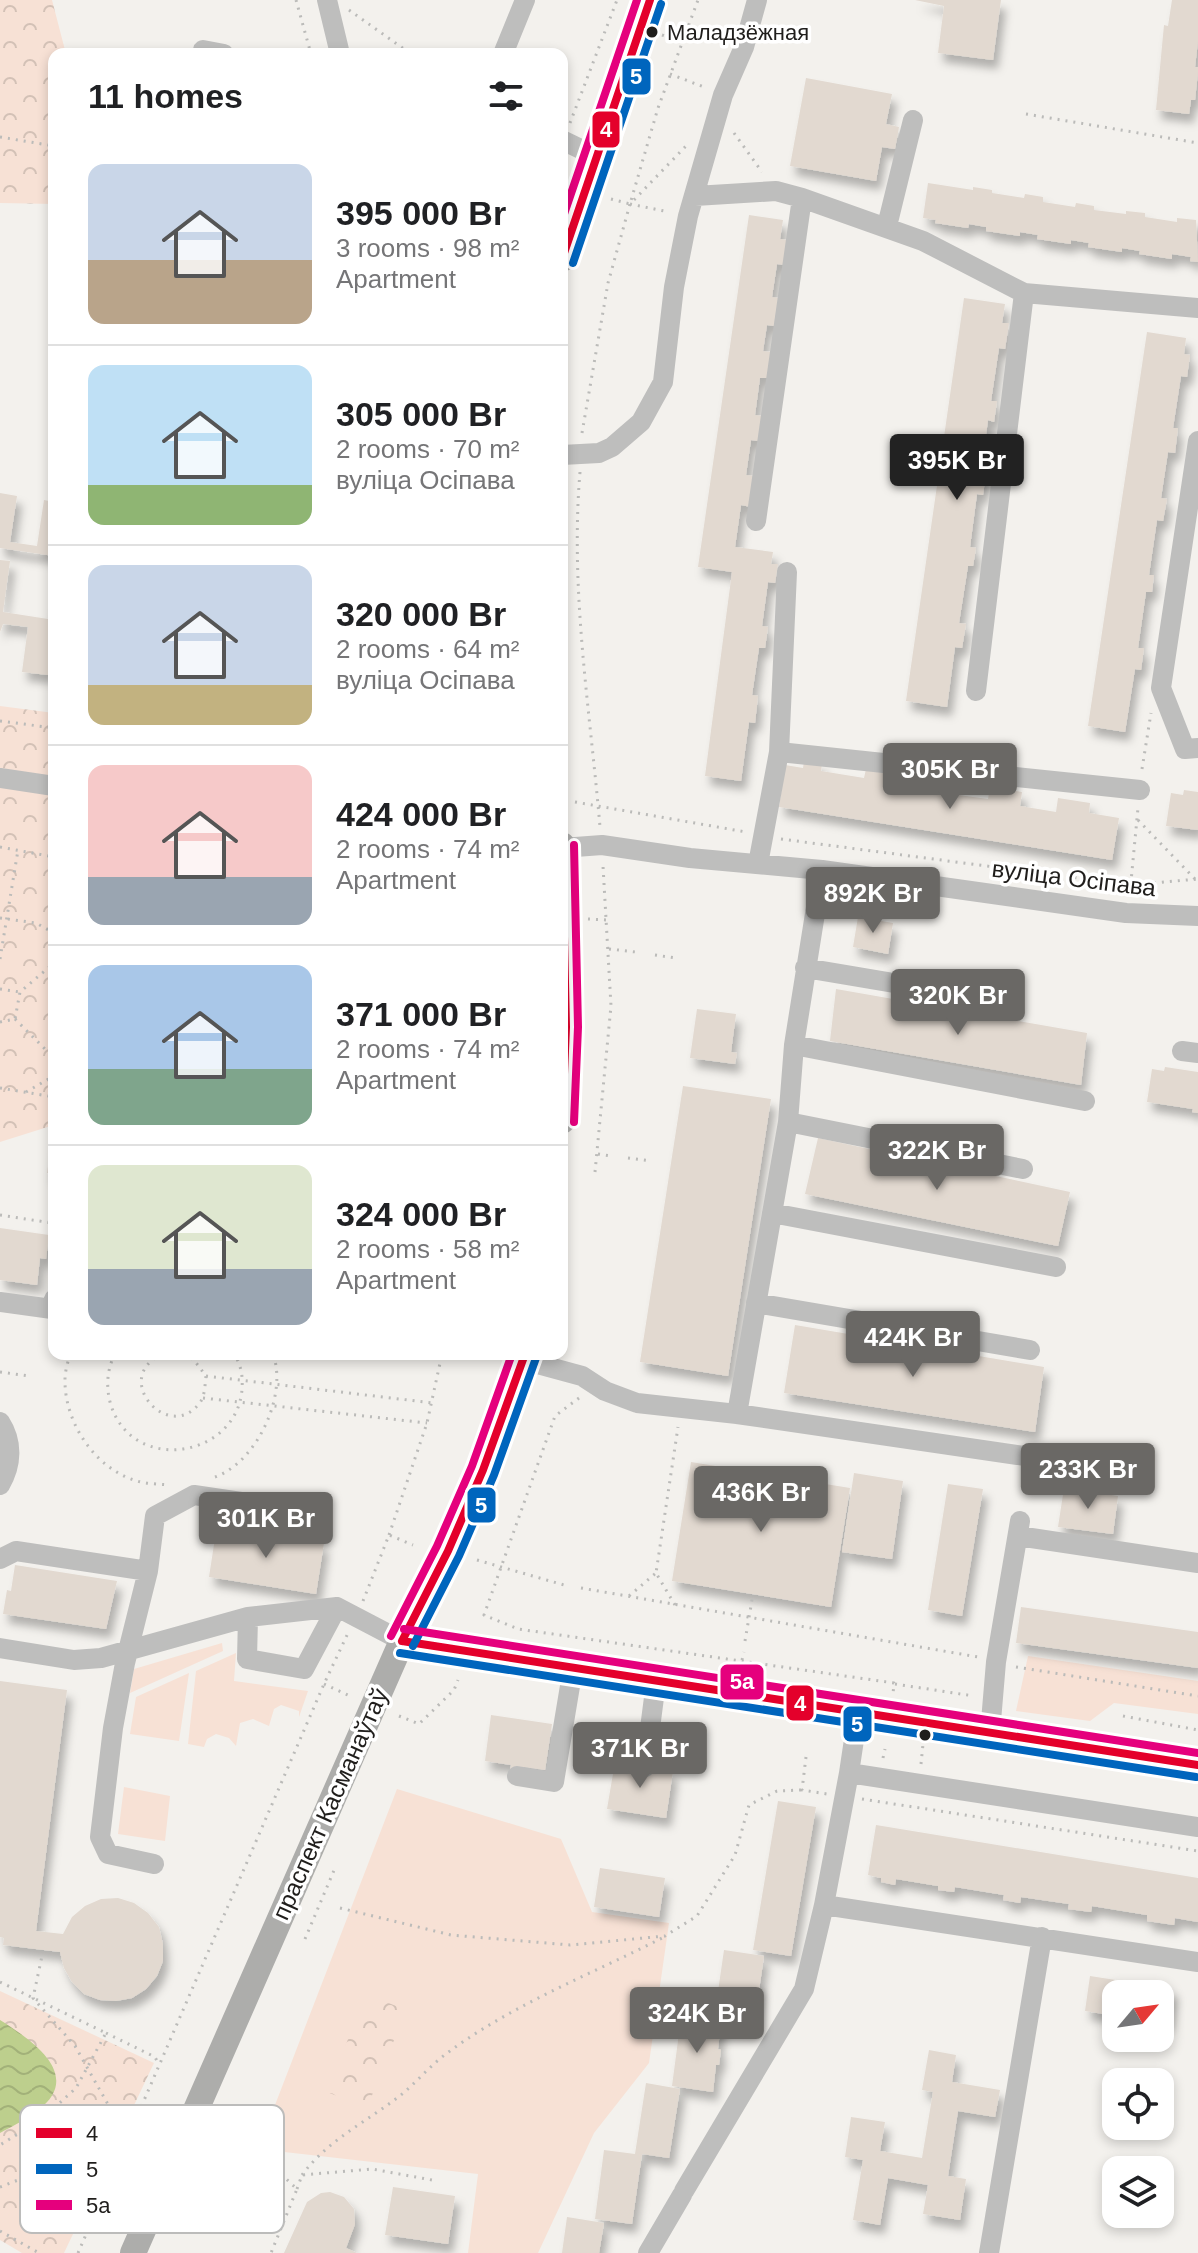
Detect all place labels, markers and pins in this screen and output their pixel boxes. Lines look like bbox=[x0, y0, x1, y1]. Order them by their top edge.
place label: Маладзёжная bbox=[667, 20, 809, 45]
marker: Маладзёжная bbox=[644, 24, 660, 40]
pin: 395K Br bbox=[883, 434, 1031, 502]
pin: 305K Br bbox=[876, 743, 1024, 811]
pin: 892K Br bbox=[799, 867, 947, 935]
pin: 320K Br bbox=[884, 969, 1032, 1037]
pin: 322K Br bbox=[863, 1124, 1011, 1192]
pin: 424K Br bbox=[839, 1311, 987, 1379]
pin: 233K Br bbox=[1014, 1443, 1162, 1511]
pin: 436K Br bbox=[687, 1466, 835, 1534]
pin: 301K Br bbox=[192, 1492, 340, 1560]
pin: 371K Br bbox=[566, 1722, 714, 1790]
unlabelled marker bbox=[917, 1727, 933, 1743]
pin: 324K Br bbox=[623, 1987, 771, 2055]

